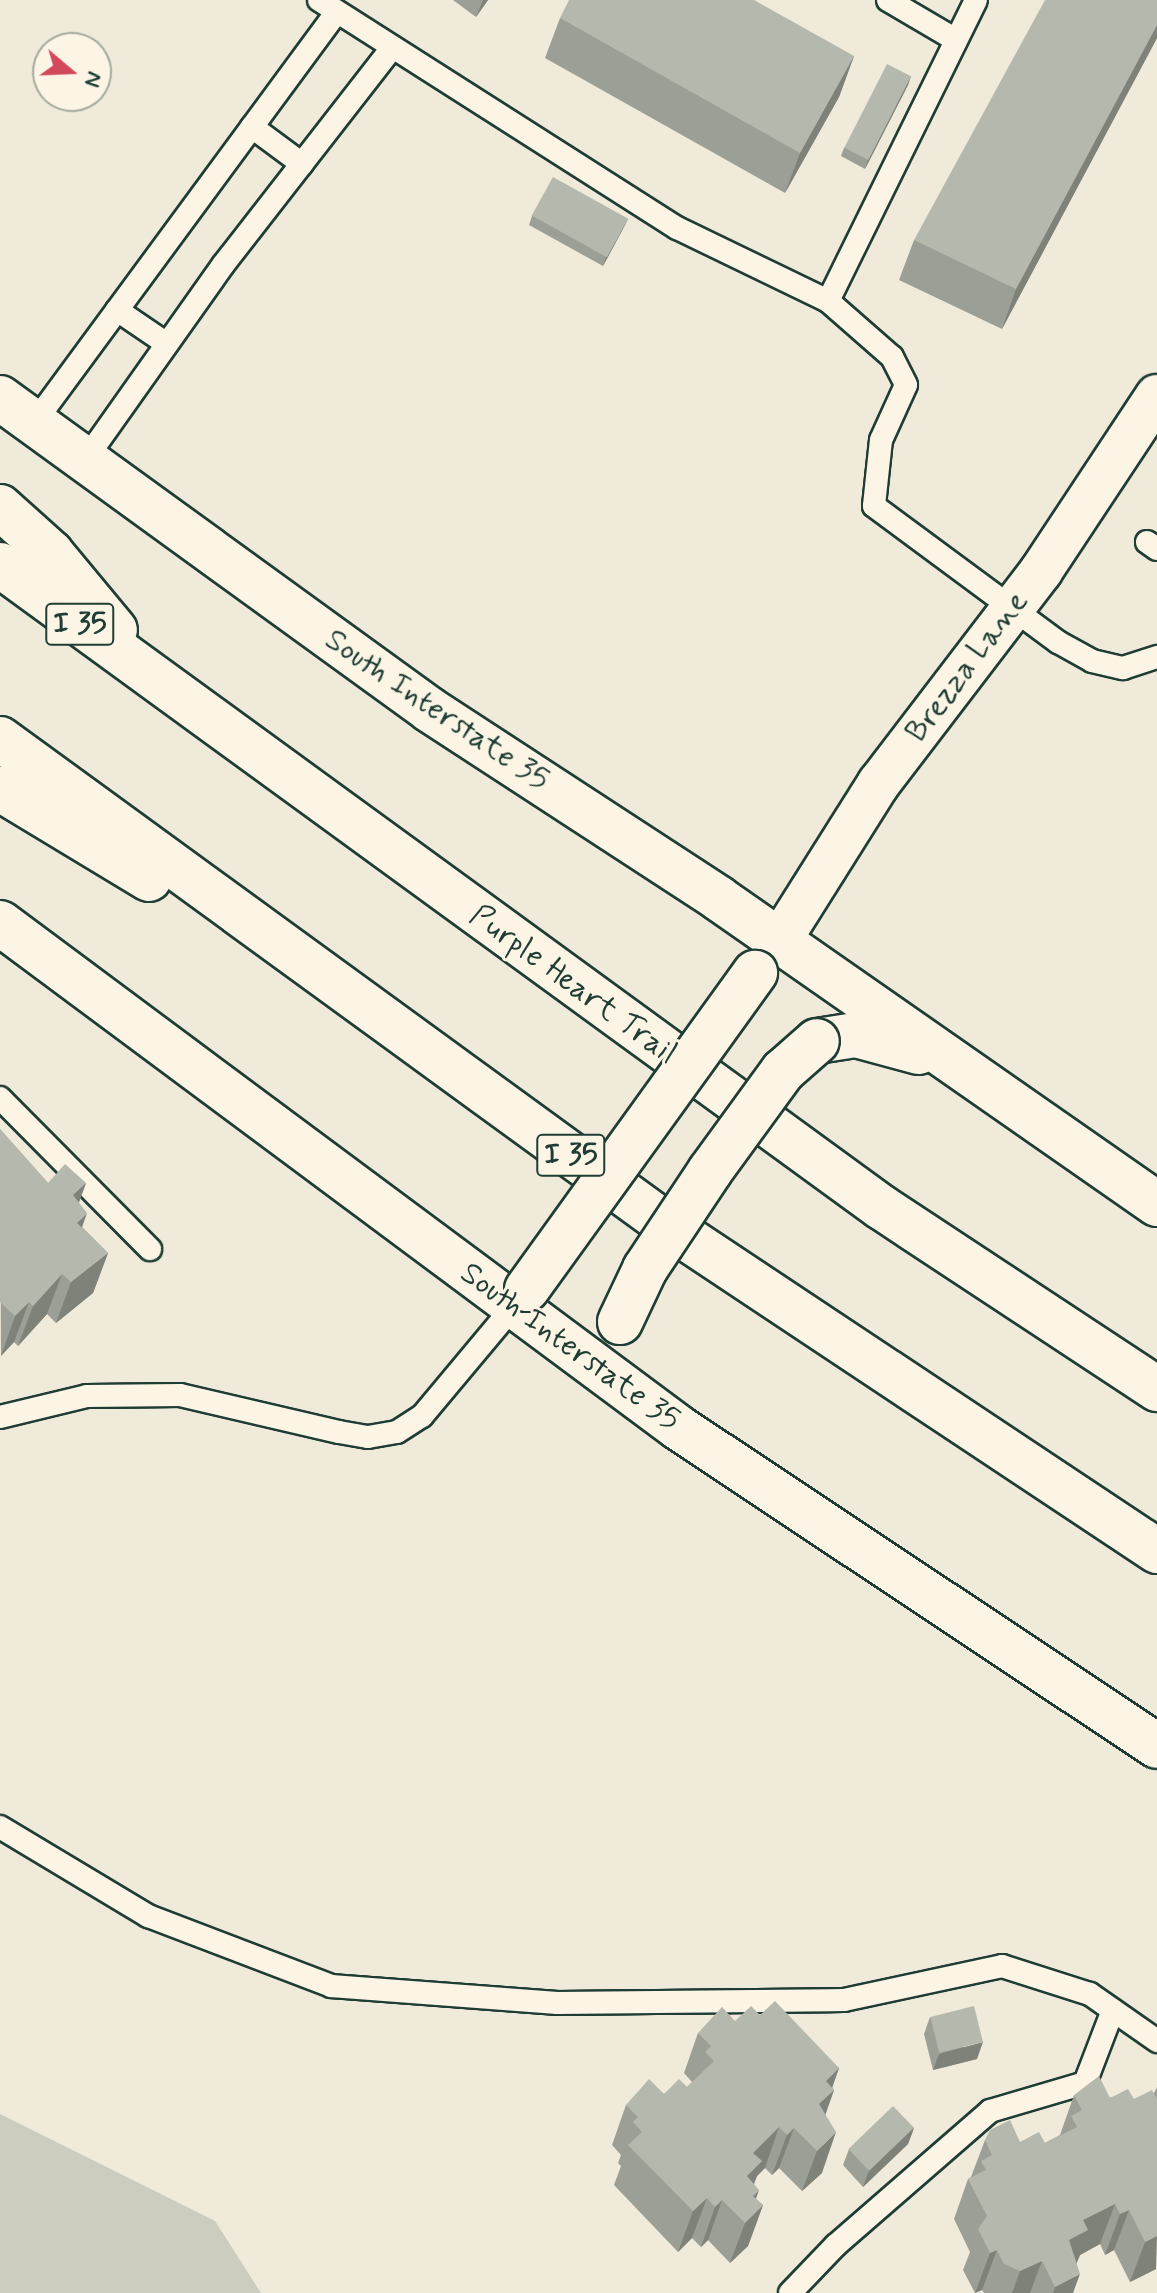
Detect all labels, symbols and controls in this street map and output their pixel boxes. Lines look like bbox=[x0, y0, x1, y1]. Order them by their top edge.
north arrow bbox=[32, 32, 112, 112]
text: N bbox=[77, 68, 108, 91]
street label: Brezza Lane bbox=[900, 587, 1034, 747]
road number: I 35 bbox=[44, 598, 116, 650]
street label: South Interstate 35 bbox=[317, 621, 557, 799]
street label: Purple Heart Trail bbox=[465, 899, 681, 1071]
road number: I 35 bbox=[535, 1129, 607, 1181]
street label: South Interstate 35 bbox=[453, 1254, 687, 1440]

